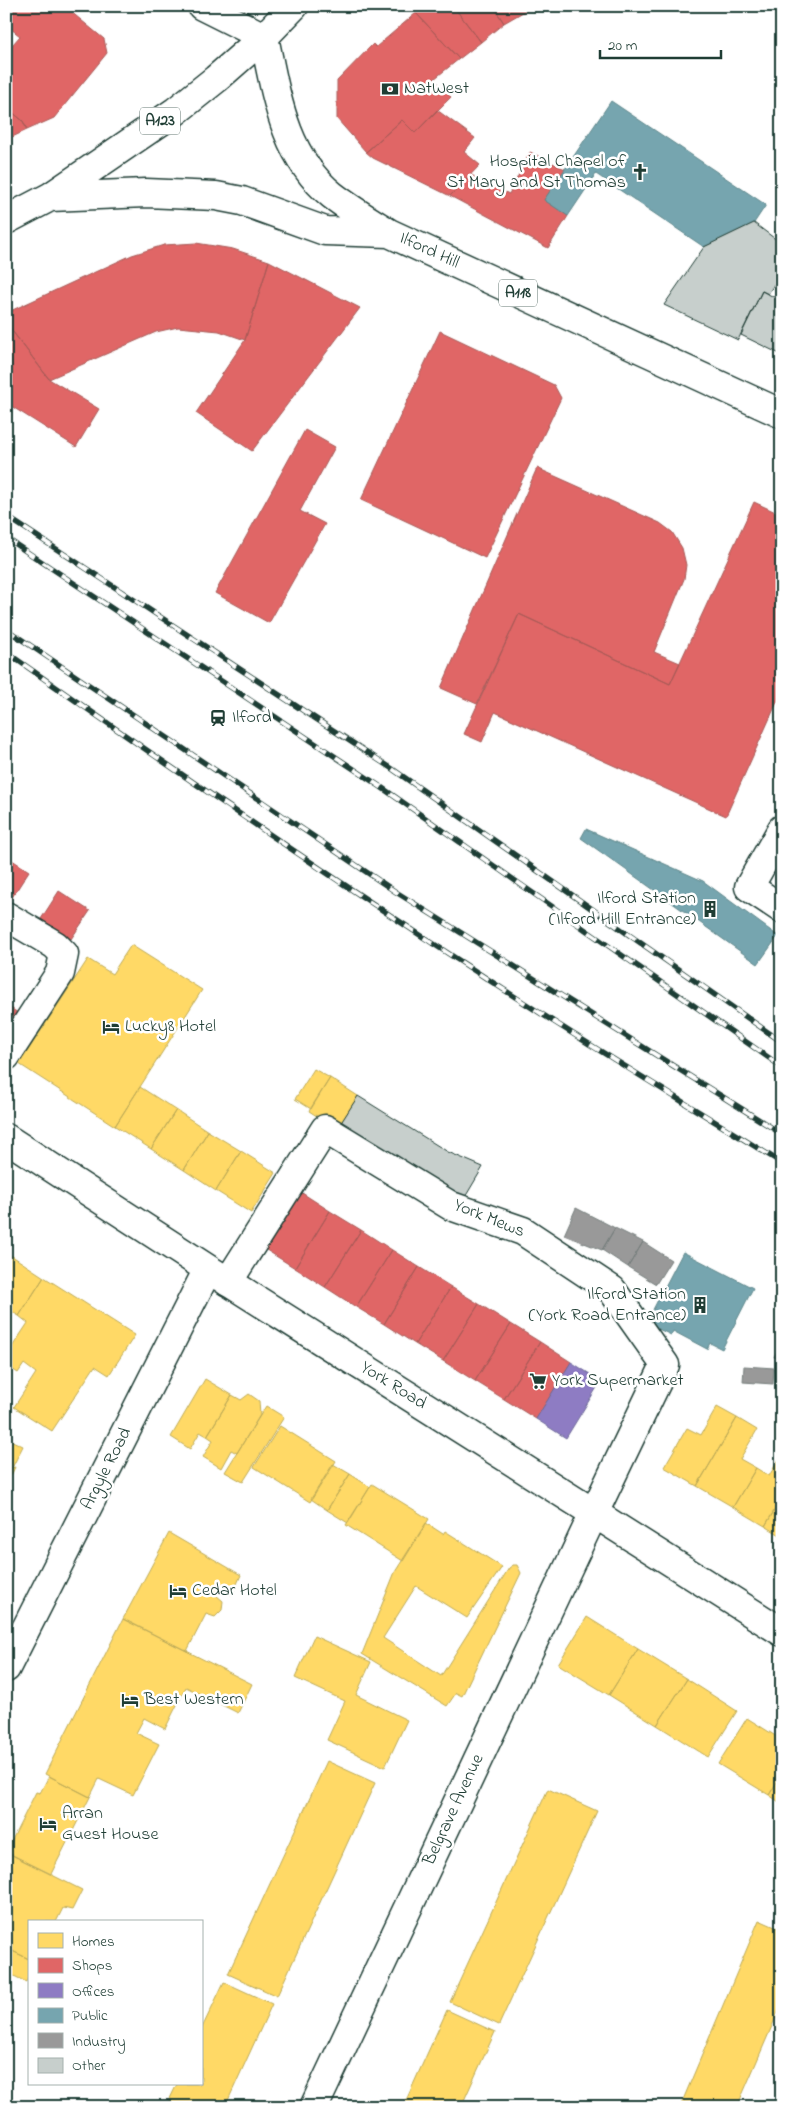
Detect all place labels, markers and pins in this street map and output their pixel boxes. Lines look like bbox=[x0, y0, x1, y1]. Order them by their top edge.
place label: NatWest bbox=[404, 76, 469, 102]
bank icon: NatWest bbox=[380, 79, 400, 99]
place label: Hospital Chapel of St Mary and St Thomas bbox=[447, 149, 627, 196]
church icon: Hospital Chapel of St Mary and St Thomas bbox=[630, 162, 650, 182]
place label: Ilford bbox=[232, 705, 272, 731]
station icon: Ilford bbox=[208, 708, 228, 728]
place label: Ilford Station (Ilford Hill Entrance) bbox=[549, 886, 696, 933]
building icon: Ilford Station (Ilford Hill Entrance) bbox=[700, 899, 720, 919]
place label: Lucky8 Hotel bbox=[125, 1014, 216, 1040]
hotel icon: Lucky8 Hotel bbox=[101, 1017, 121, 1037]
place label: Ilford Station (York Road Entrance) bbox=[528, 1282, 686, 1329]
building icon: Ilford Station (York Road Entrance) bbox=[690, 1295, 710, 1315]
place label: York Supermarket bbox=[552, 1368, 684, 1394]
supermarket icon: York Supermarket bbox=[528, 1371, 548, 1391]
place label: Cedar Hotel bbox=[192, 1578, 277, 1604]
hotel icon: Cedar Hotel bbox=[168, 1581, 188, 1601]
place label: Best Western bbox=[143, 1687, 244, 1713]
hotel icon: Best Western bbox=[120, 1690, 140, 1710]
place label: Arran Guest House bbox=[62, 1801, 160, 1848]
hotel icon: Arran Guest House bbox=[38, 1814, 58, 1834]

